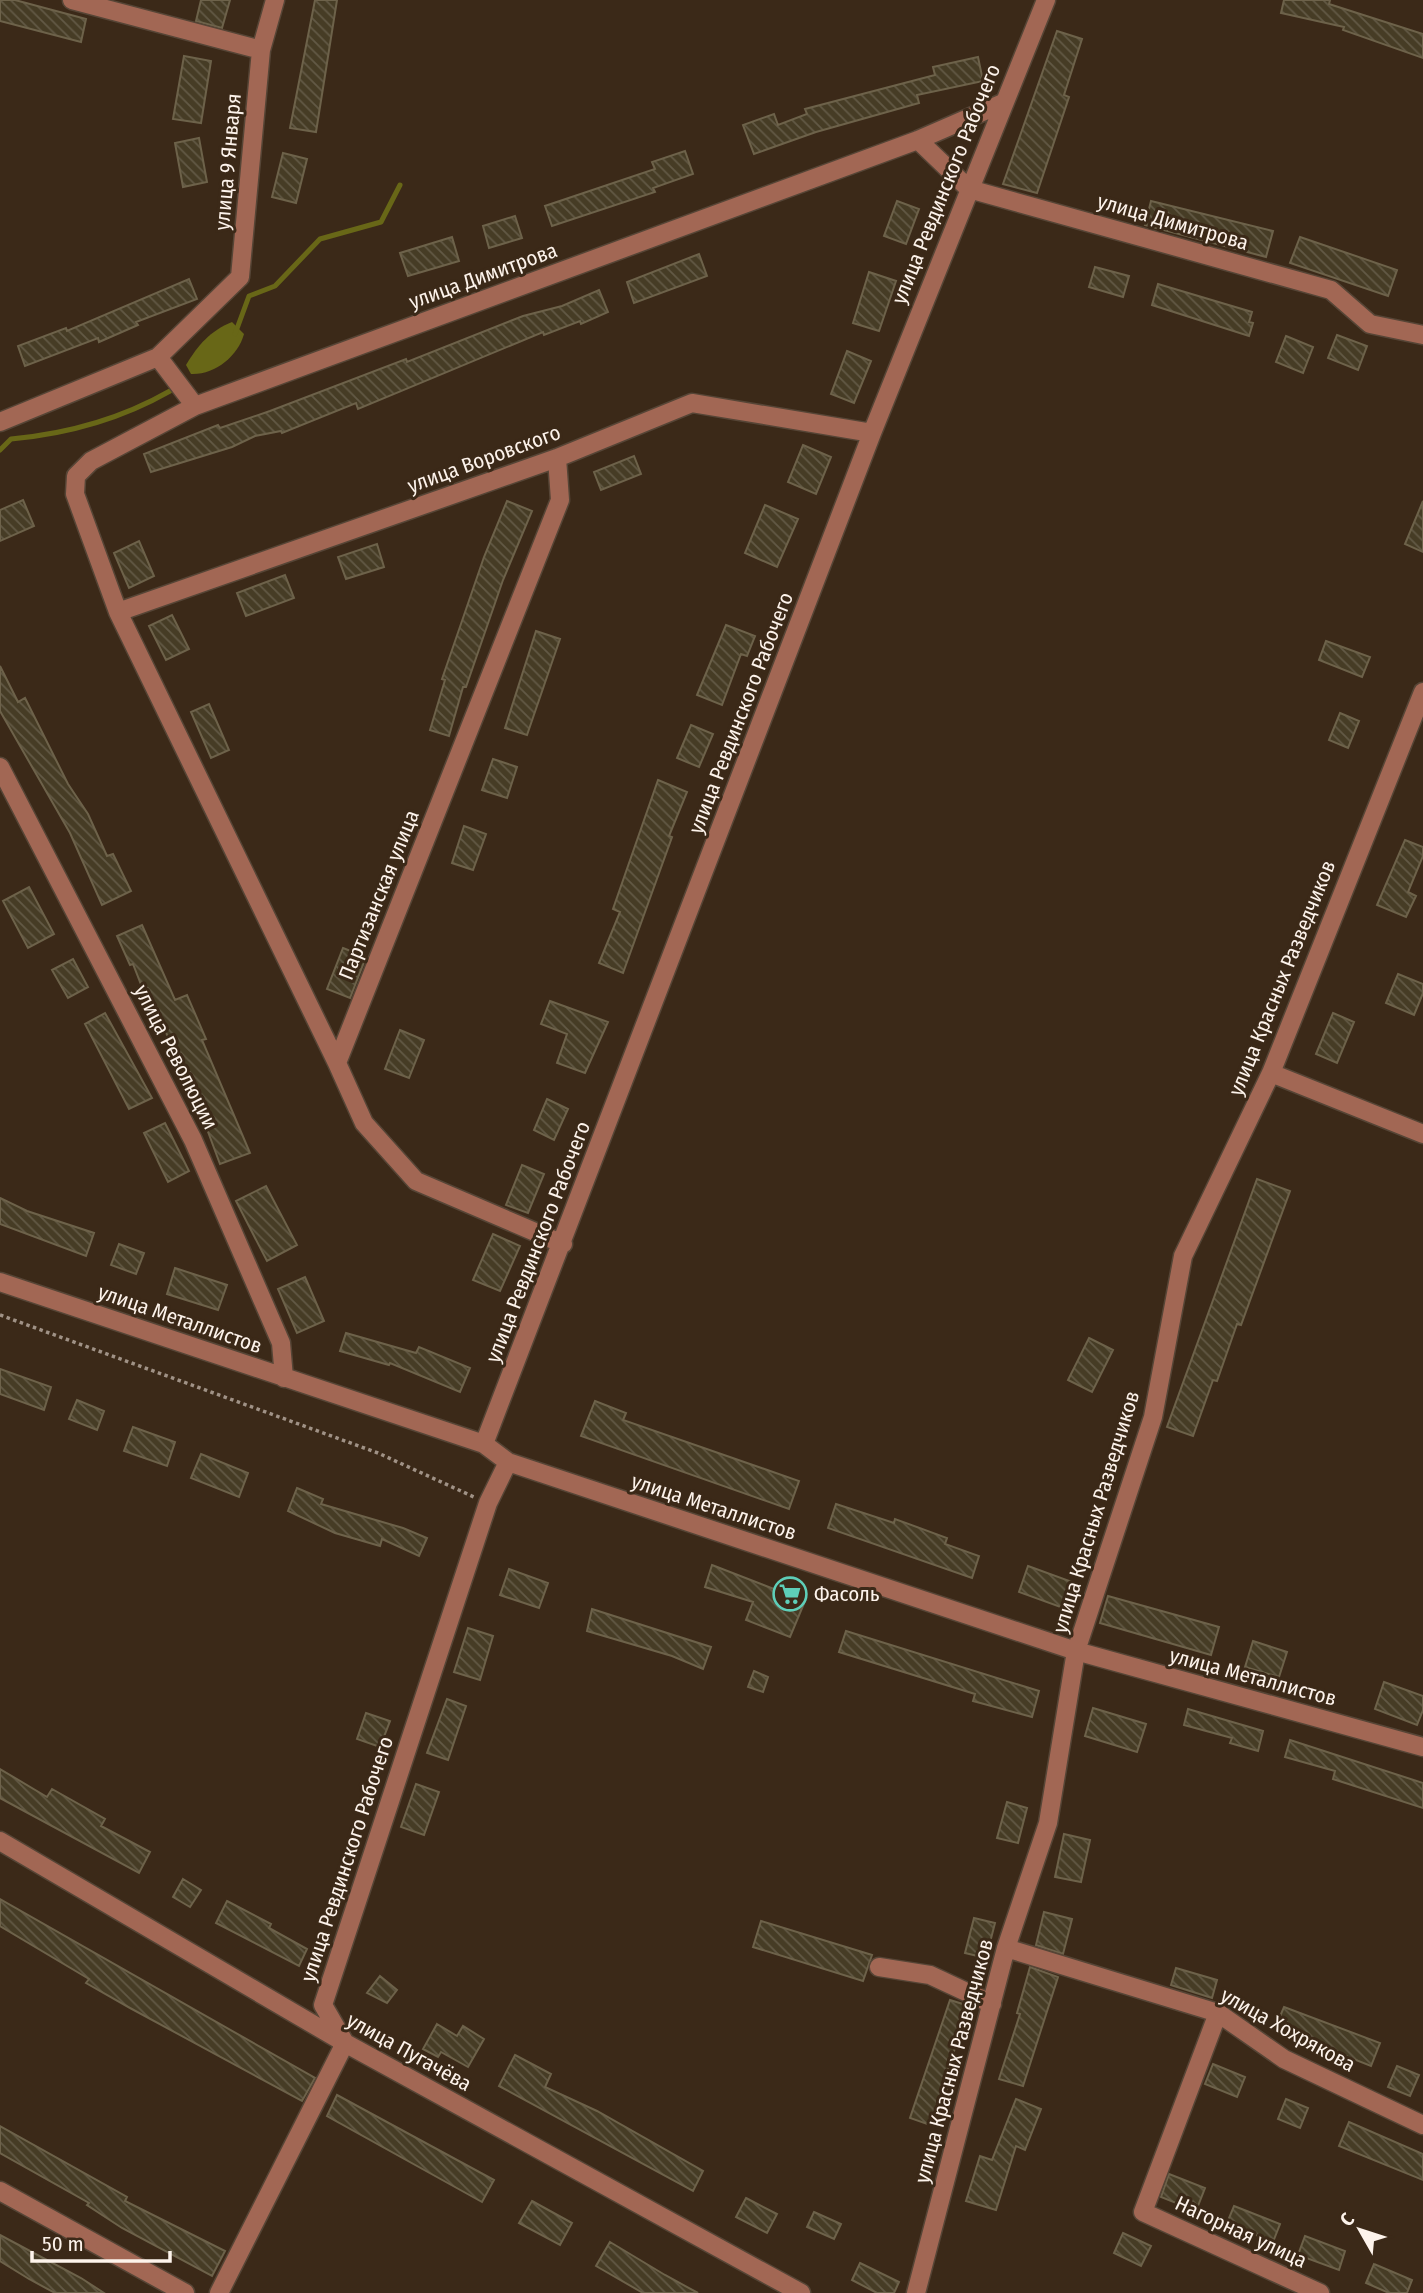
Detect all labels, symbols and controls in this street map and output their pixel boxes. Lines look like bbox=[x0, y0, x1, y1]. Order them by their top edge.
street label: улица Ревдинского Рабочего bbox=[886, 60, 1006, 308]
street label: улица 9 Января bbox=[209, 92, 247, 232]
street label: улица Димитрова bbox=[1094, 188, 1252, 256]
street label: улица Димитрова bbox=[405, 237, 561, 315]
street label: улица Воровского bbox=[404, 419, 564, 499]
street label: улица Ревдинского Рабочего bbox=[683, 589, 799, 837]
street label: Партизанская улица bbox=[333, 806, 425, 984]
street label: улица Красных Разведчиков bbox=[1223, 856, 1341, 1100]
street label: улица Революции bbox=[128, 980, 224, 1134]
street label: улица Ревдинского Рабочего bbox=[480, 1118, 596, 1366]
street label: улица Металлистов bbox=[94, 1279, 266, 1359]
street label: улица Красных Разведчиков bbox=[1047, 1388, 1145, 1636]
street label: улица Металлистов bbox=[628, 1468, 800, 1546]
supermarket icon: Фасоль bbox=[771, 1575, 809, 1613]
place label: Фасоль bbox=[814, 1581, 880, 1607]
street label: улица Металлистов bbox=[1167, 1642, 1339, 1712]
street label: улица Ревдинского Рабочего bbox=[295, 1733, 399, 1985]
street label: улица Красных Разведчиков bbox=[909, 1936, 999, 2186]
street label: улица Хохрякова bbox=[1216, 1982, 1360, 2078]
street label: улица Пугачёва bbox=[342, 2007, 476, 2097]
street label: Нагорная улица bbox=[1171, 2190, 1311, 2274]
north arrow bbox=[1325, 2195, 1395, 2265]
text: С bbox=[1335, 2208, 1359, 2231]
scale bar bbox=[32, 2220, 170, 2264]
text: 50 m bbox=[42, 2231, 84, 2257]

